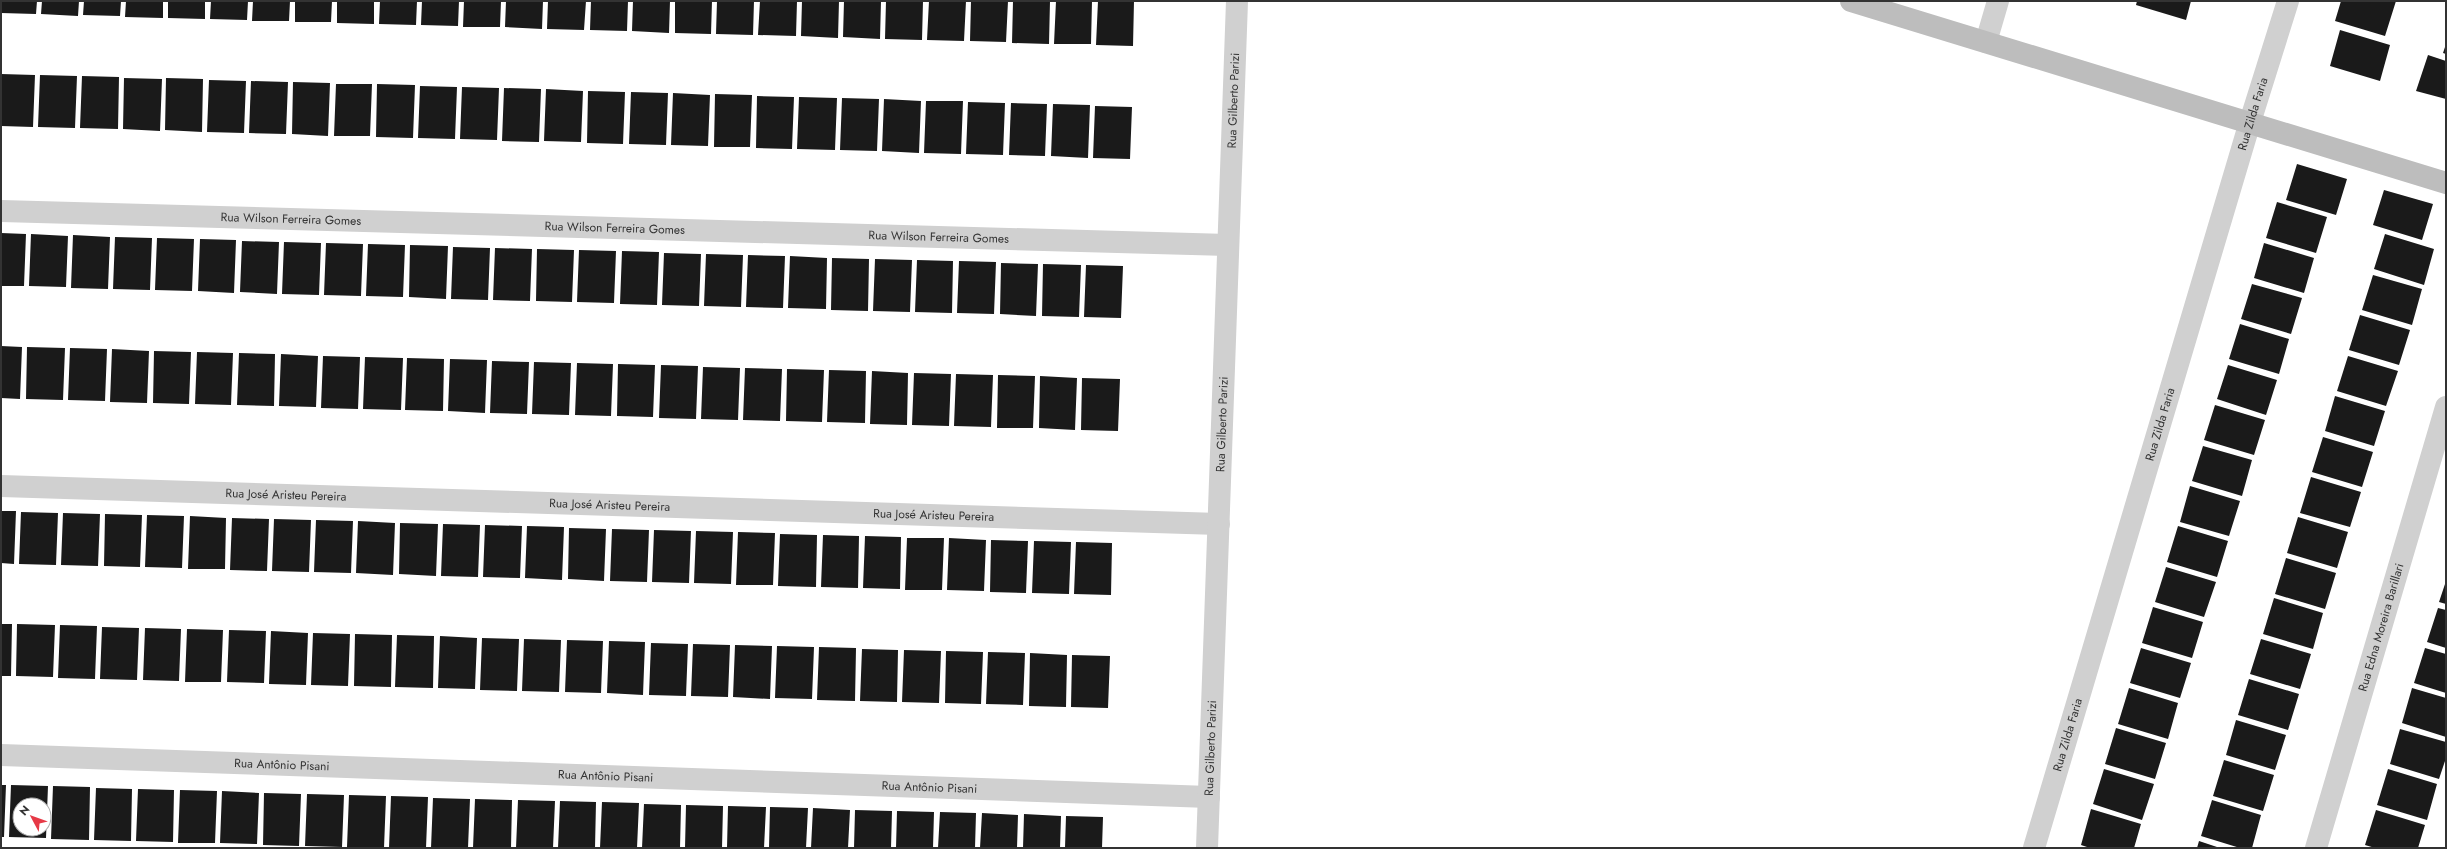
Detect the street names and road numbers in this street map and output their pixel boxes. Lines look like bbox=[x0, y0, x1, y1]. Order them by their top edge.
street label: Rua Gilberto Parizi bbox=[1223, 52, 1244, 149]
street label: Rua Zilda Faria bbox=[2233, 75, 2273, 153]
street label: Rua Wilson Ferreira Gomes bbox=[220, 208, 362, 230]
street label: Rua Wilson Ferreira Gomes bbox=[544, 217, 685, 239]
street label: Rua Wilson Ferreira Gomes bbox=[868, 226, 1009, 248]
street label: Rua Gilberto Parizi bbox=[1211, 376, 1233, 472]
street label: Rua Zilda Faria bbox=[2141, 385, 2180, 463]
street label: Rua José Aristeu Pereira bbox=[225, 484, 347, 506]
street label: Rua José Aristeu Pereira bbox=[549, 494, 671, 516]
street label: Rua José Aristeu Pereira bbox=[873, 504, 995, 526]
street label: Rua Edna Moreira Barillari bbox=[2354, 561, 2408, 694]
street label: Rua Zilda Faria bbox=[2048, 696, 2087, 774]
street label: Rua Gilberto Parizi bbox=[1200, 700, 1221, 796]
street label: Rua Antônio Pisani bbox=[234, 754, 330, 775]
street label: Rua Antônio Pisani bbox=[558, 765, 654, 787]
street label: Rua Antônio Pisani bbox=[881, 777, 977, 798]

